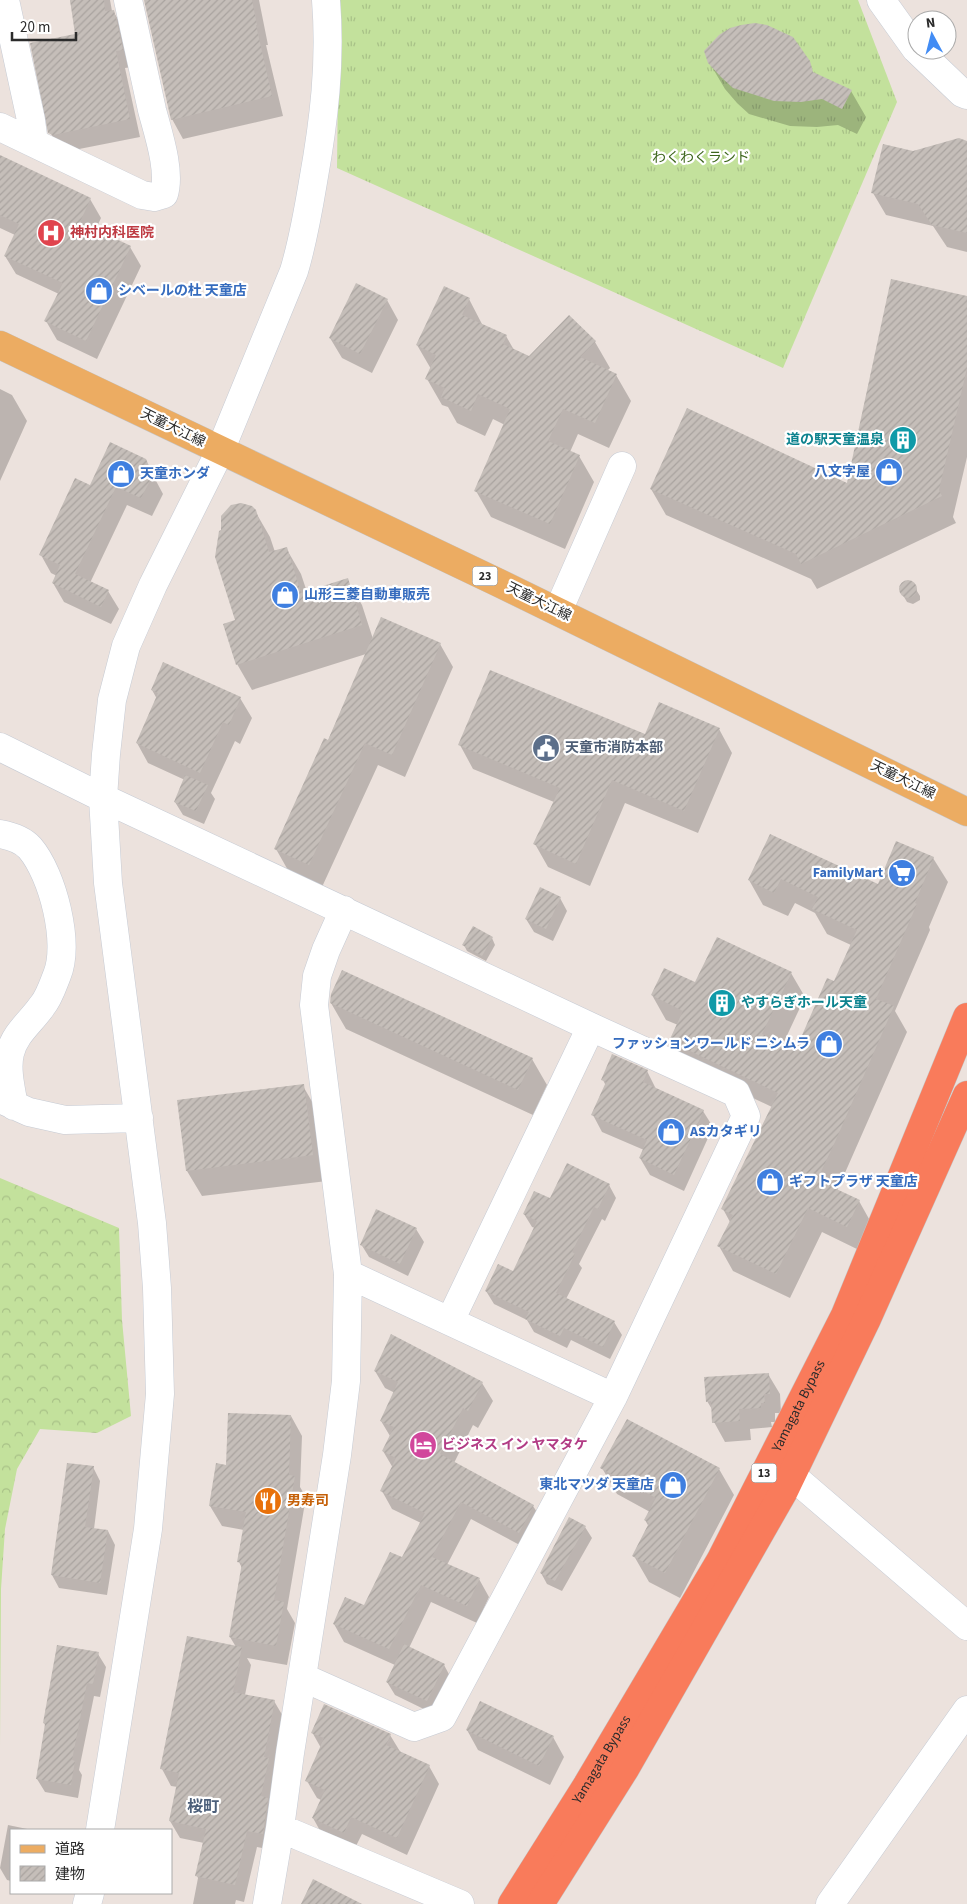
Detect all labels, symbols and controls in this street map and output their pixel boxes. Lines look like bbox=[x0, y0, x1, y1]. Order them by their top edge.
scale bar bbox=[12, 10, 76, 42]
north arrow bbox=[907, 10, 957, 60]
text: N bbox=[925, 13, 936, 34]
text: 20 m bbox=[20, 17, 50, 38]
park label: わくわくランド bbox=[652, 148, 750, 168]
hospital icon: 神村内科医院 bbox=[36, 218, 66, 248]
place label: 神村内科医院 bbox=[70, 223, 154, 243]
shop icon: シベールの杜 天童店 bbox=[84, 276, 114, 306]
place label: シベールの杜 天童店 bbox=[118, 281, 247, 301]
street label: 天童大江線 bbox=[137, 404, 209, 452]
building icon: 道の駅天童温泉 bbox=[888, 425, 918, 455]
place label: 道の駅天童温泉 bbox=[786, 430, 884, 450]
shop icon: 八文字屋 bbox=[874, 457, 904, 487]
shop icon: 天童ホンダ bbox=[106, 459, 136, 489]
place label: 八文字屋 bbox=[814, 462, 870, 482]
place label: 天童ホンダ bbox=[140, 464, 210, 484]
road number: 23 bbox=[472, 566, 498, 586]
street label: 天童大江線 bbox=[503, 578, 575, 626]
shop icon: 山形三菱自動車販売 bbox=[270, 580, 300, 610]
place label: 山形三菱自動車販売 bbox=[304, 585, 430, 605]
public building icon: 天童市消防本部 bbox=[531, 733, 561, 763]
place label: 天童市消防本部 bbox=[565, 738, 663, 758]
street label: 天童大江線 bbox=[867, 756, 939, 804]
supermarket icon: FamilyMart bbox=[887, 858, 917, 888]
place label: FamilyMart bbox=[813, 863, 884, 883]
building icon: やすらぎホール天童 bbox=[707, 988, 737, 1018]
place label: やすらぎホール天童 bbox=[741, 993, 867, 1013]
shop icon: ファッションワールド ニシムラ bbox=[814, 1029, 844, 1059]
place label: ファッションワールド ニシムラ bbox=[612, 1034, 810, 1054]
shop icon: ASカタギリ bbox=[656, 1117, 686, 1147]
place label: ASカタギリ bbox=[689, 1122, 762, 1142]
shop icon: ギフトプラザ 天童店 bbox=[755, 1167, 785, 1197]
place label: ギフトプラザ 天童店 bbox=[789, 1172, 918, 1192]
street label: Yamagata Bypass bbox=[767, 1357, 830, 1456]
hotel icon: ビジネス イン ヤマタケ bbox=[408, 1430, 438, 1460]
place label: ビジネス イン ヤマタケ bbox=[442, 1435, 588, 1455]
road number: 13 bbox=[752, 1464, 776, 1482]
shop icon: 東北マツダ 天童店 bbox=[658, 1470, 688, 1500]
place label: 東北マツダ 天童店 bbox=[539, 1475, 654, 1495]
restaurant icon: 男寿司 bbox=[253, 1486, 283, 1516]
place label: 男寿司 bbox=[287, 1491, 329, 1511]
street label: Yamagata Bypass bbox=[567, 1711, 636, 1809]
district label: 桜町 bbox=[187, 1796, 219, 1818]
legend bbox=[10, 1829, 172, 1894]
text: 道路 bbox=[55, 1839, 85, 1860]
text: 建物 bbox=[55, 1864, 85, 1885]

